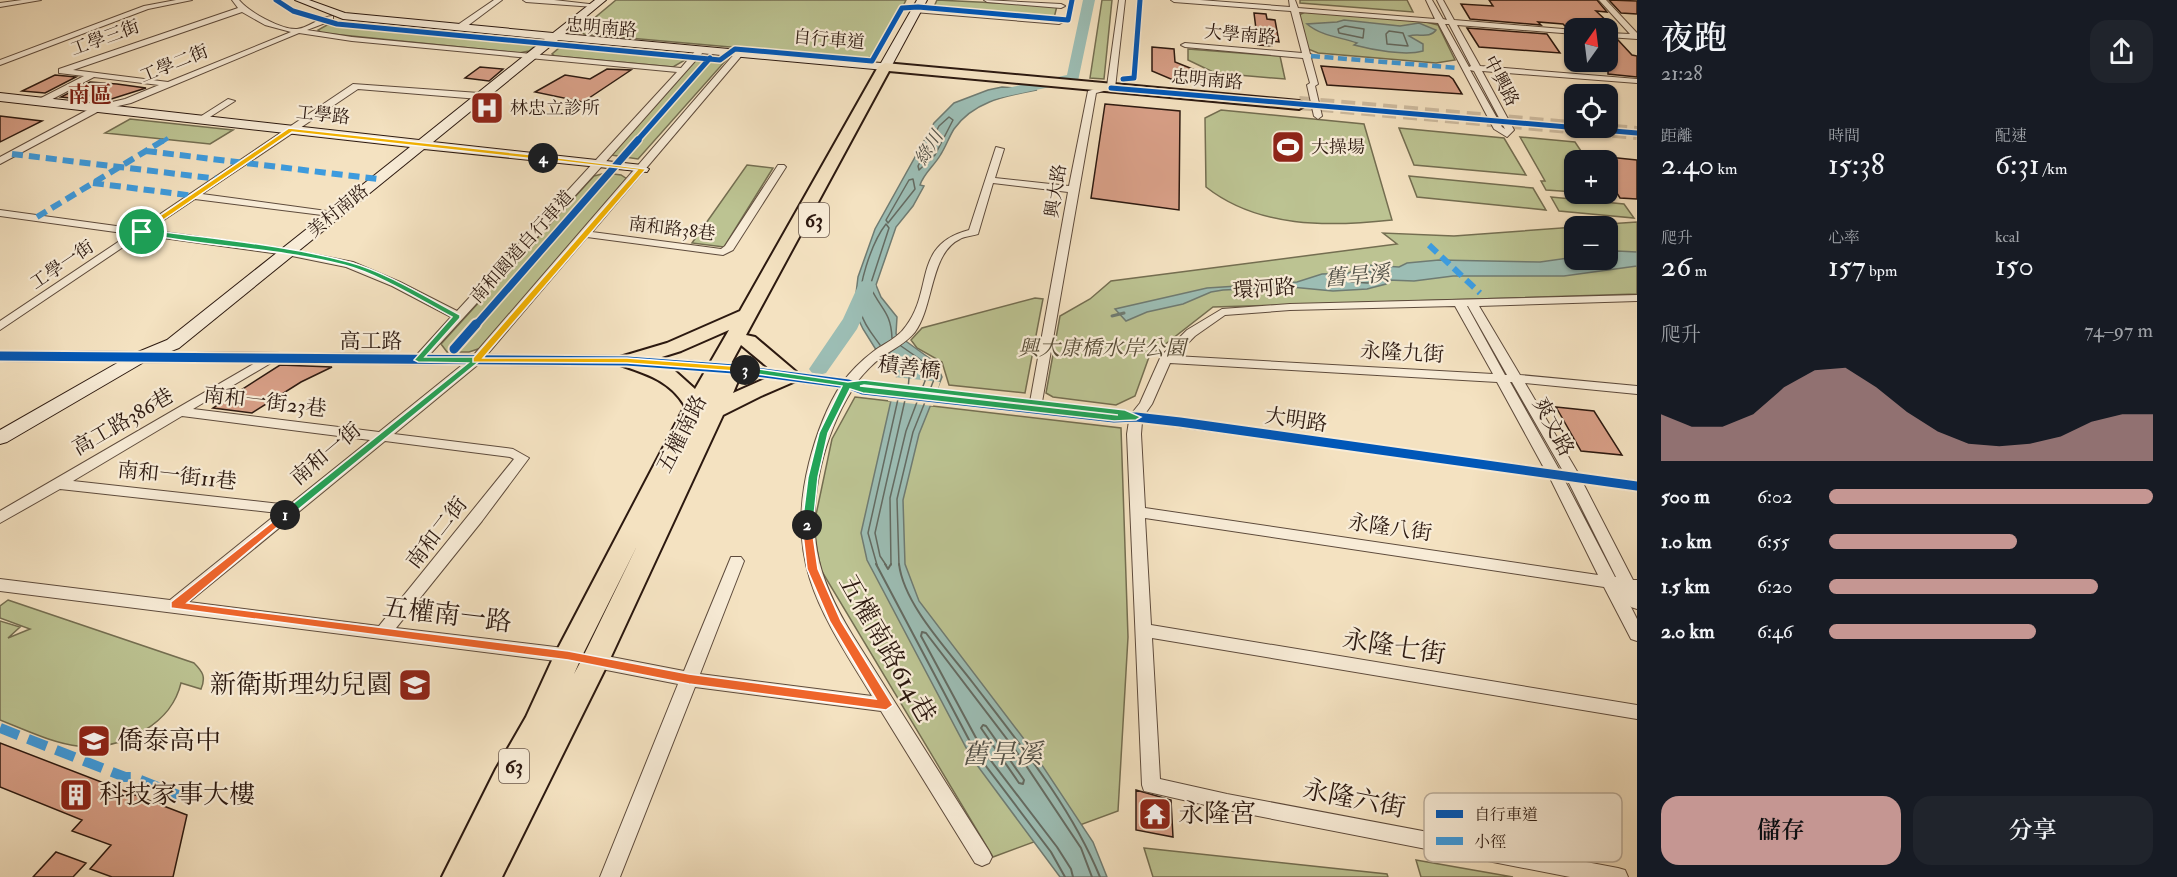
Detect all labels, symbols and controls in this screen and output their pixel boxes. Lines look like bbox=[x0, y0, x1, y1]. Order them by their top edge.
street label: 忠明南路 bbox=[564, 13, 638, 43]
street label: 工學三街 bbox=[67, 15, 143, 61]
north arrow bbox=[1564, 18, 1618, 72]
map controls bbox=[1564, 18, 1618, 270]
text: 夜跑 bbox=[1661, 18, 1727, 59]
street label: 大學南路 bbox=[1203, 20, 1277, 50]
button: share bbox=[2090, 20, 2153, 83]
street label: 自行車道 bbox=[792, 25, 866, 55]
street label: 工學二街 bbox=[136, 40, 212, 88]
street label: 中興路 bbox=[1478, 52, 1524, 110]
text: 21:28 bbox=[1661, 61, 1703, 86]
street label: 忠明南路 bbox=[1170, 65, 1244, 95]
district label: 南區 bbox=[68, 81, 112, 109]
button: locate bbox=[1564, 84, 1618, 138]
hospital icon: 林忠立診所 bbox=[469, 90, 505, 126]
place label: 林忠立診所 bbox=[510, 97, 600, 120]
street label: 工學路 bbox=[295, 101, 351, 129]
water label: 綠川 bbox=[910, 125, 949, 169]
text: 距離 bbox=[1661, 126, 1693, 146]
text: 時間 bbox=[1828, 126, 1860, 146]
text: 配速 bbox=[1995, 126, 2027, 146]
sports icon: 大操場 bbox=[1270, 129, 1306, 165]
place label: 大操場 bbox=[1311, 136, 1365, 159]
pin: 4 bbox=[528, 143, 558, 173]
text: 2.40 bbox=[1661, 146, 1714, 183]
text: 15:38 bbox=[1828, 146, 1885, 183]
text: 6:31 bbox=[1995, 146, 2040, 183]
text: 4 bbox=[539, 148, 547, 168]
button: + bbox=[1564, 150, 1618, 204]
text: km bbox=[1714, 159, 1737, 179]
text: /km bbox=[2040, 159, 2067, 179]
street label: 興大路 bbox=[1040, 163, 1072, 219]
street label: 美村南路 bbox=[303, 179, 373, 243]
street label: 南和園道自行車道 bbox=[465, 186, 579, 308]
road number: 63 bbox=[799, 203, 829, 237]
pin bbox=[116, 206, 167, 257]
street label: 南和路38巷 bbox=[627, 212, 717, 246]
icon: arrive bbox=[125, 215, 158, 248]
button: − bbox=[1564, 216, 1618, 270]
text: kcal bbox=[1995, 227, 2020, 247]
text: 爬升 bbox=[1661, 228, 1693, 248]
text: 心率 bbox=[1828, 228, 1860, 248]
street label: 工學一街 bbox=[26, 235, 98, 295]
text: 150 bbox=[1995, 247, 2034, 284]
text: 26 bbox=[1661, 248, 1691, 285]
text: 157 bbox=[1828, 248, 1866, 285]
water label: 舊旱溪 bbox=[1323, 259, 1393, 293]
text: m bbox=[1691, 261, 1707, 281]
text: bpm bbox=[1866, 261, 1897, 281]
street label: 環河路 bbox=[1232, 273, 1296, 305]
text: 74–97 m bbox=[2084, 318, 2153, 343]
text: 爬升 bbox=[1661, 322, 1701, 347]
street label: 高工路 bbox=[340, 328, 403, 355]
park label: 興大康橋水岸公園 bbox=[1018, 335, 1189, 362]
street label: 永隆九街 bbox=[1359, 337, 1445, 369]
street label: 積善橋 bbox=[876, 351, 942, 385]
pin: 3 bbox=[730, 355, 760, 385]
text: 3 bbox=[742, 360, 748, 380]
street label: 南和一街23巷 bbox=[202, 381, 328, 423]
street label: 高工路386巷 bbox=[68, 382, 178, 462]
street label: 五權南路 bbox=[651, 390, 713, 478]
street label: 爽文路 bbox=[1526, 393, 1580, 461]
street label: 大明路 bbox=[1263, 402, 1329, 438]
street label: 南和一街 bbox=[285, 417, 367, 491]
street label: 南和一街11巷 bbox=[116, 456, 238, 496]
text: 500 m bbox=[1661, 484, 1710, 509]
text: 6:02 bbox=[1757, 484, 1792, 509]
street label: 南和二街 bbox=[401, 492, 473, 574]
pin: 1 bbox=[270, 500, 300, 530]
text: 1 bbox=[282, 505, 288, 525]
street label: 永隆八街 bbox=[1347, 509, 1433, 547]
pin: 2 bbox=[792, 510, 822, 540]
text: 2 bbox=[803, 515, 811, 535]
text: 1.0 km bbox=[1661, 529, 1712, 554]
text: 6:55 bbox=[1757, 529, 1790, 554]
street label: 五權南路614巷 bbox=[832, 569, 942, 729]
text: 1.5 km bbox=[1661, 574, 1710, 599]
text: 6:20 bbox=[1757, 574, 1792, 599]
street label: 五權南一路 bbox=[381, 591, 513, 639]
text: 2.0 km bbox=[1661, 619, 1715, 644]
text: 6:46 bbox=[1757, 619, 1793, 644]
street label: 永隆七街 bbox=[1340, 623, 1448, 671]
school or university icon: 新衛斯理幼兒園 bbox=[397, 667, 433, 703]
place label: 新衛斯理幼兒園 bbox=[210, 669, 392, 701]
school or university icon: 僑泰高中 bbox=[76, 723, 112, 759]
place label: 僑泰高中 bbox=[117, 725, 221, 757]
water label: 舊旱溪 bbox=[962, 738, 1045, 771]
road number: 63 bbox=[499, 749, 529, 783]
street label: 永隆六街 bbox=[1300, 773, 1408, 825]
building icon: 科技家事大樓 bbox=[58, 777, 94, 813]
place label: 科技家事大樓 bbox=[99, 779, 255, 811]
legend bbox=[1424, 793, 1622, 862]
temple icon: 永隆宮 bbox=[1137, 796, 1173, 832]
button: 儲存 bbox=[1661, 796, 1901, 865]
button: 分享 bbox=[1913, 796, 2153, 865]
place label: 永隆宮 bbox=[1178, 798, 1256, 830]
text: 自行車道 bbox=[1474, 805, 1538, 825]
text: 小徑 bbox=[1474, 832, 1506, 852]

